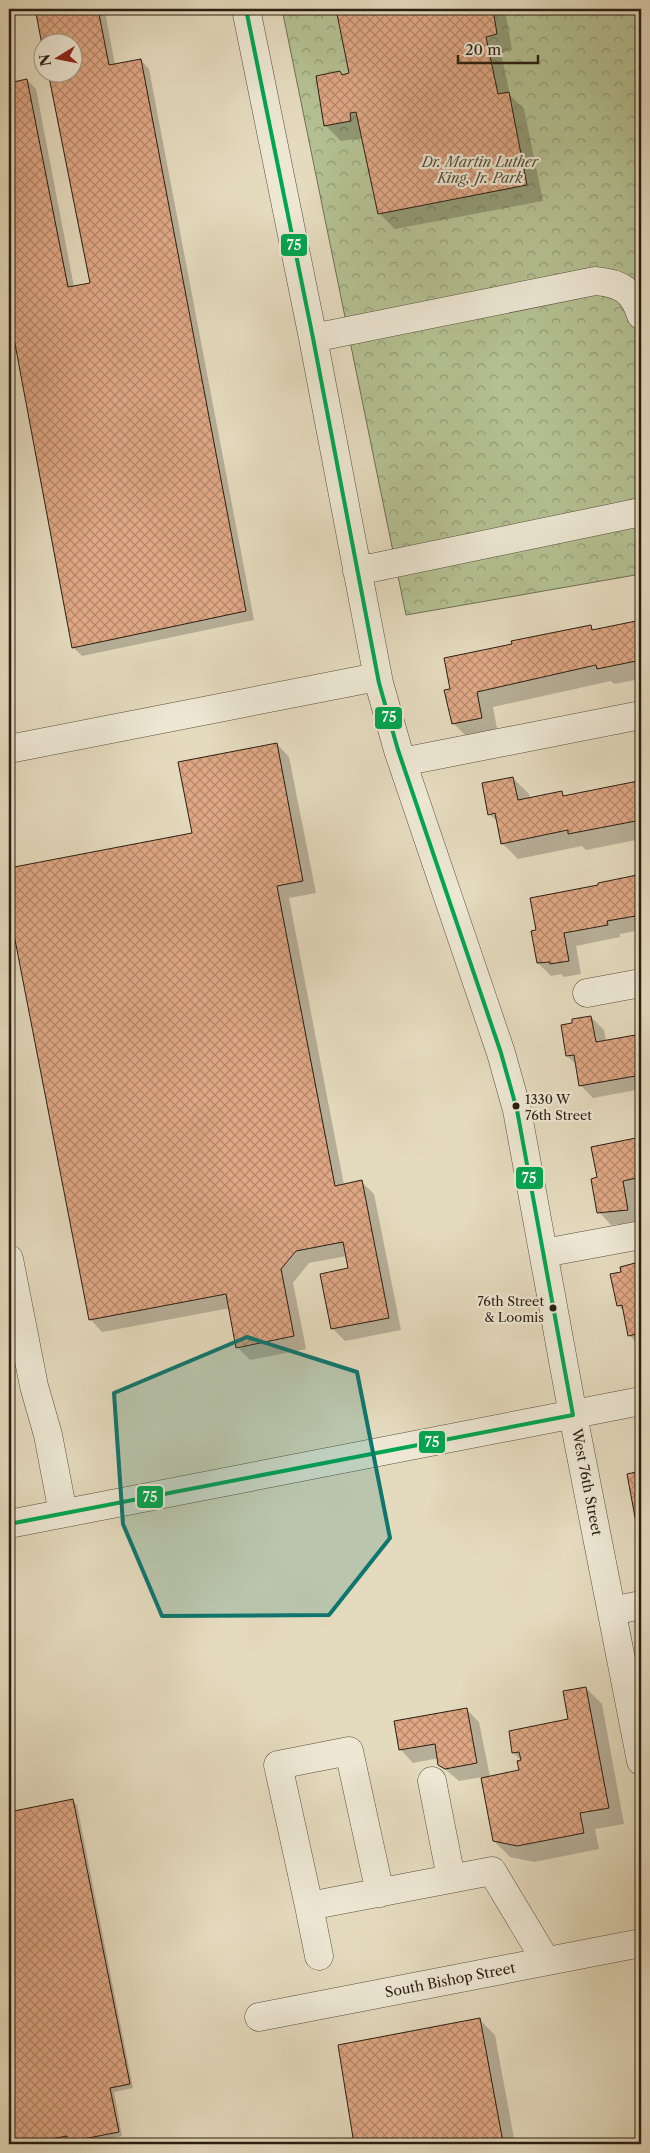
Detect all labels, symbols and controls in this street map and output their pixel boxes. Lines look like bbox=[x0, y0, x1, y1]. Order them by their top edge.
north arrow bbox=[32, 32, 82, 82]
scale bar bbox=[458, 32, 538, 64]
text: 20 m bbox=[465, 40, 501, 59]
text: N bbox=[35, 53, 55, 68]
park label: Dr. Martin Luther King, Jr. Park bbox=[421, 153, 540, 187]
line badge: 75 bbox=[280, 233, 308, 257]
text: 75 bbox=[287, 236, 302, 254]
line badge: 75 bbox=[374, 706, 403, 730]
text: 75 bbox=[382, 708, 397, 726]
place label: 1330 W 76th Street bbox=[525, 1091, 592, 1123]
marker: 1330 W 76th Street bbox=[511, 1101, 521, 1111]
line badge: 75 bbox=[515, 1166, 544, 1190]
text: 75 bbox=[522, 1169, 537, 1187]
place label: 76th Street & Loomis bbox=[477, 1293, 544, 1325]
marker: 76th Street & Loomis bbox=[548, 1303, 558, 1313]
street label: West 76th Street bbox=[568, 1426, 606, 1537]
line badge: 75 bbox=[418, 1430, 446, 1454]
text: 75 bbox=[425, 1433, 440, 1451]
line badge: 75 bbox=[136, 1485, 164, 1509]
text: 75 bbox=[143, 1488, 158, 1506]
street label: South Bishop Street bbox=[383, 1959, 517, 2001]

